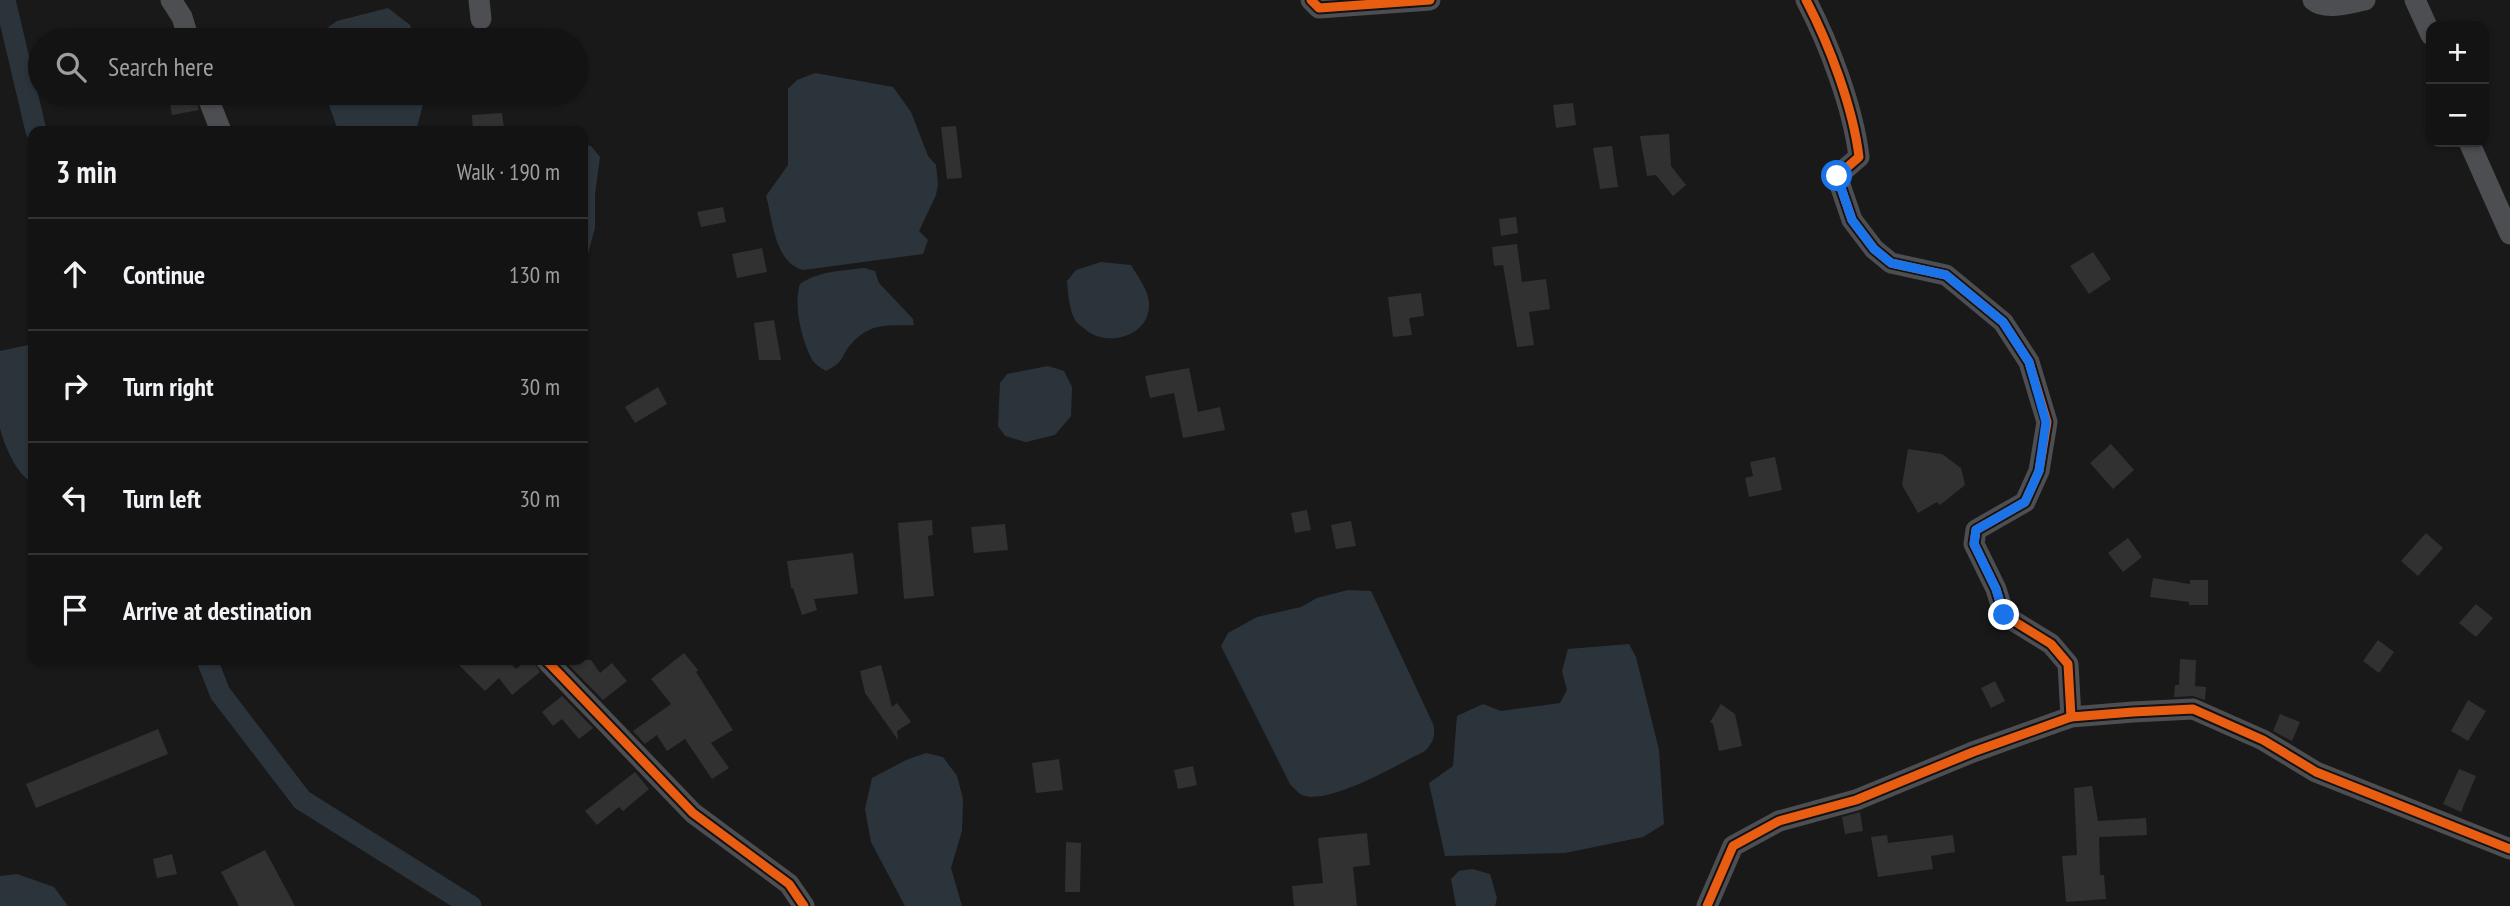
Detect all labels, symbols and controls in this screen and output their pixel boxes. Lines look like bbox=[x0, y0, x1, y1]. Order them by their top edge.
map controls bbox=[2426, 21, 2489, 147]
button: + bbox=[2426, 21, 2489, 84]
search box bbox=[28, 28, 588, 105]
icon: search bbox=[52, 48, 90, 86]
text: Search here bbox=[108, 50, 214, 83]
button: − bbox=[2426, 84, 2489, 147]
text: 3 min bbox=[56, 152, 117, 191]
text: Walk · 190 m bbox=[457, 157, 560, 186]
route start bbox=[1821, 160, 1852, 191]
icon: ahead bbox=[56, 255, 94, 293]
text: Continue bbox=[123, 258, 205, 291]
text: 130 m bbox=[509, 260, 560, 289]
icon: right bbox=[56, 367, 94, 405]
text: Turn right bbox=[123, 370, 214, 403]
text: 30 m bbox=[519, 372, 560, 401]
icon: left bbox=[56, 479, 94, 517]
text: Turn left bbox=[123, 482, 201, 515]
text: 30 m bbox=[519, 484, 560, 513]
icon: arrive bbox=[56, 591, 94, 629]
text: Arrive at destination bbox=[123, 594, 312, 627]
route end bbox=[1988, 599, 2019, 630]

